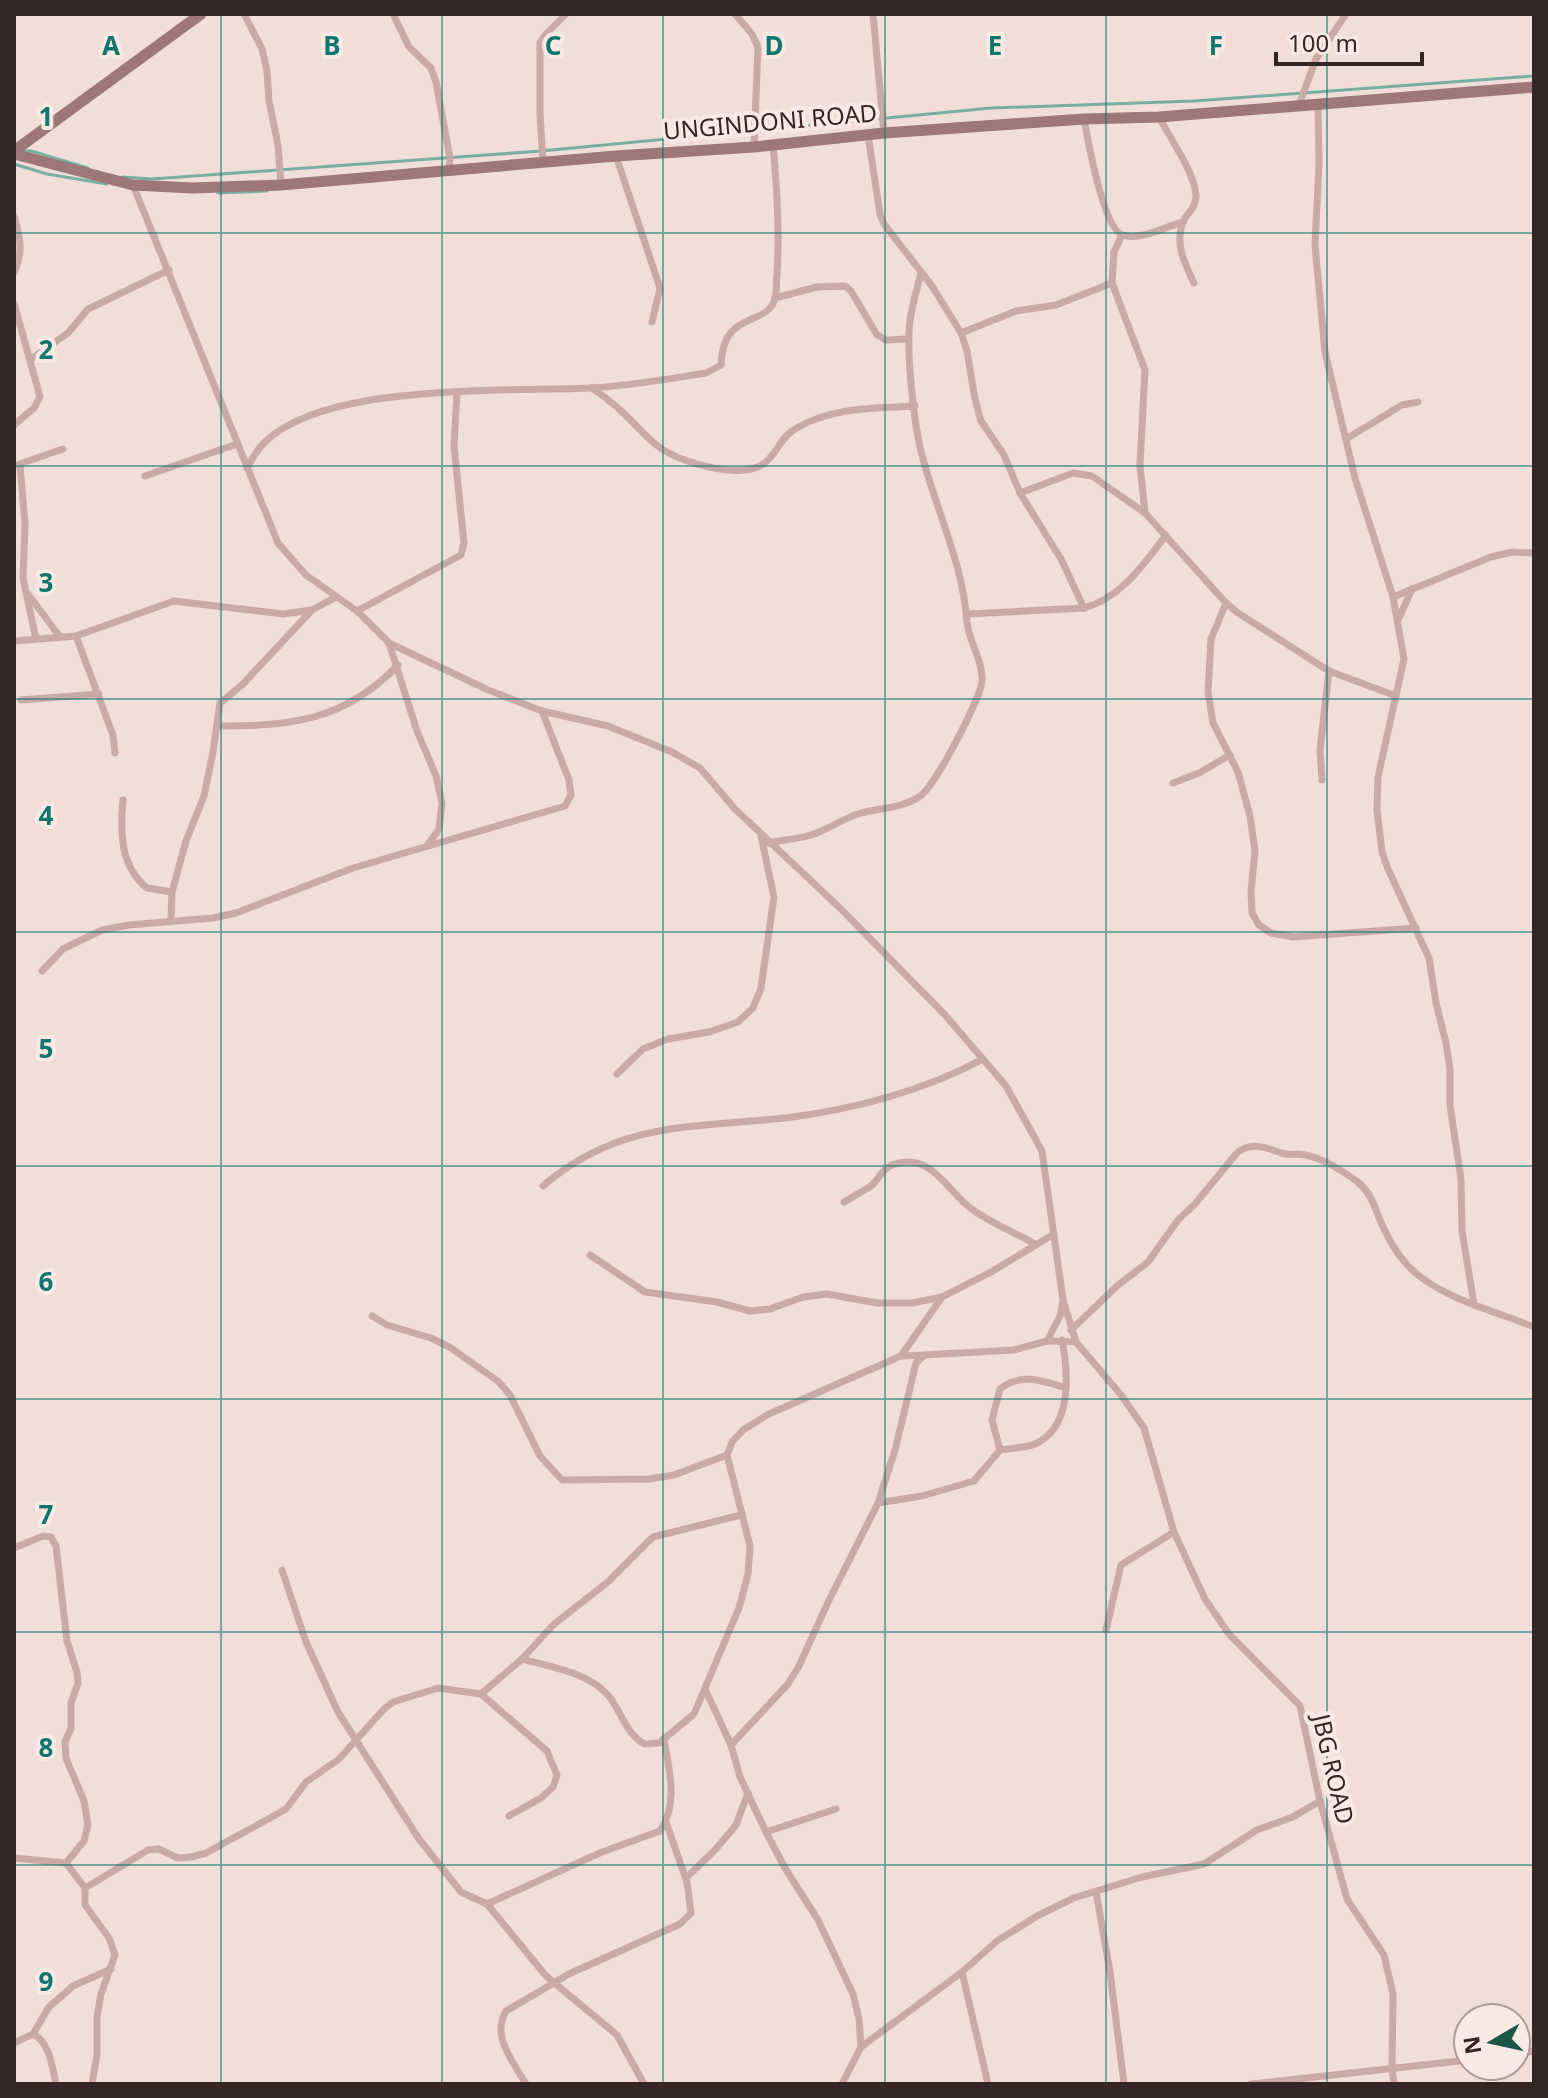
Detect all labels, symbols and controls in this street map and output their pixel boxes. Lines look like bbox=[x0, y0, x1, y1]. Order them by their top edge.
scale bar bbox=[1276, 16, 1422, 66]
text: 100 m bbox=[1288, 26, 1358, 59]
text: A bbox=[102, 27, 120, 63]
text: B bbox=[323, 27, 341, 63]
text: C bbox=[545, 27, 561, 63]
text: D bbox=[764, 27, 784, 63]
text: E bbox=[988, 27, 1002, 63]
text: F bbox=[1209, 27, 1223, 63]
street label: UNGINDONI ROAD bbox=[662, 95, 878, 147]
text: 1 bbox=[39, 98, 53, 134]
text: 2 bbox=[39, 331, 54, 367]
text: 3 bbox=[39, 564, 53, 600]
text: 4 bbox=[39, 797, 54, 833]
text: 5 bbox=[39, 1030, 53, 1066]
text: 6 bbox=[39, 1263, 54, 1299]
text: 7 bbox=[39, 1496, 54, 1532]
street label: JBG ROAD bbox=[1305, 1709, 1363, 1827]
text: 8 bbox=[39, 1729, 53, 1765]
text: 9 bbox=[39, 1963, 53, 1999]
north arrow bbox=[1452, 2002, 1532, 2082]
text: N bbox=[1455, 2034, 1487, 2056]

